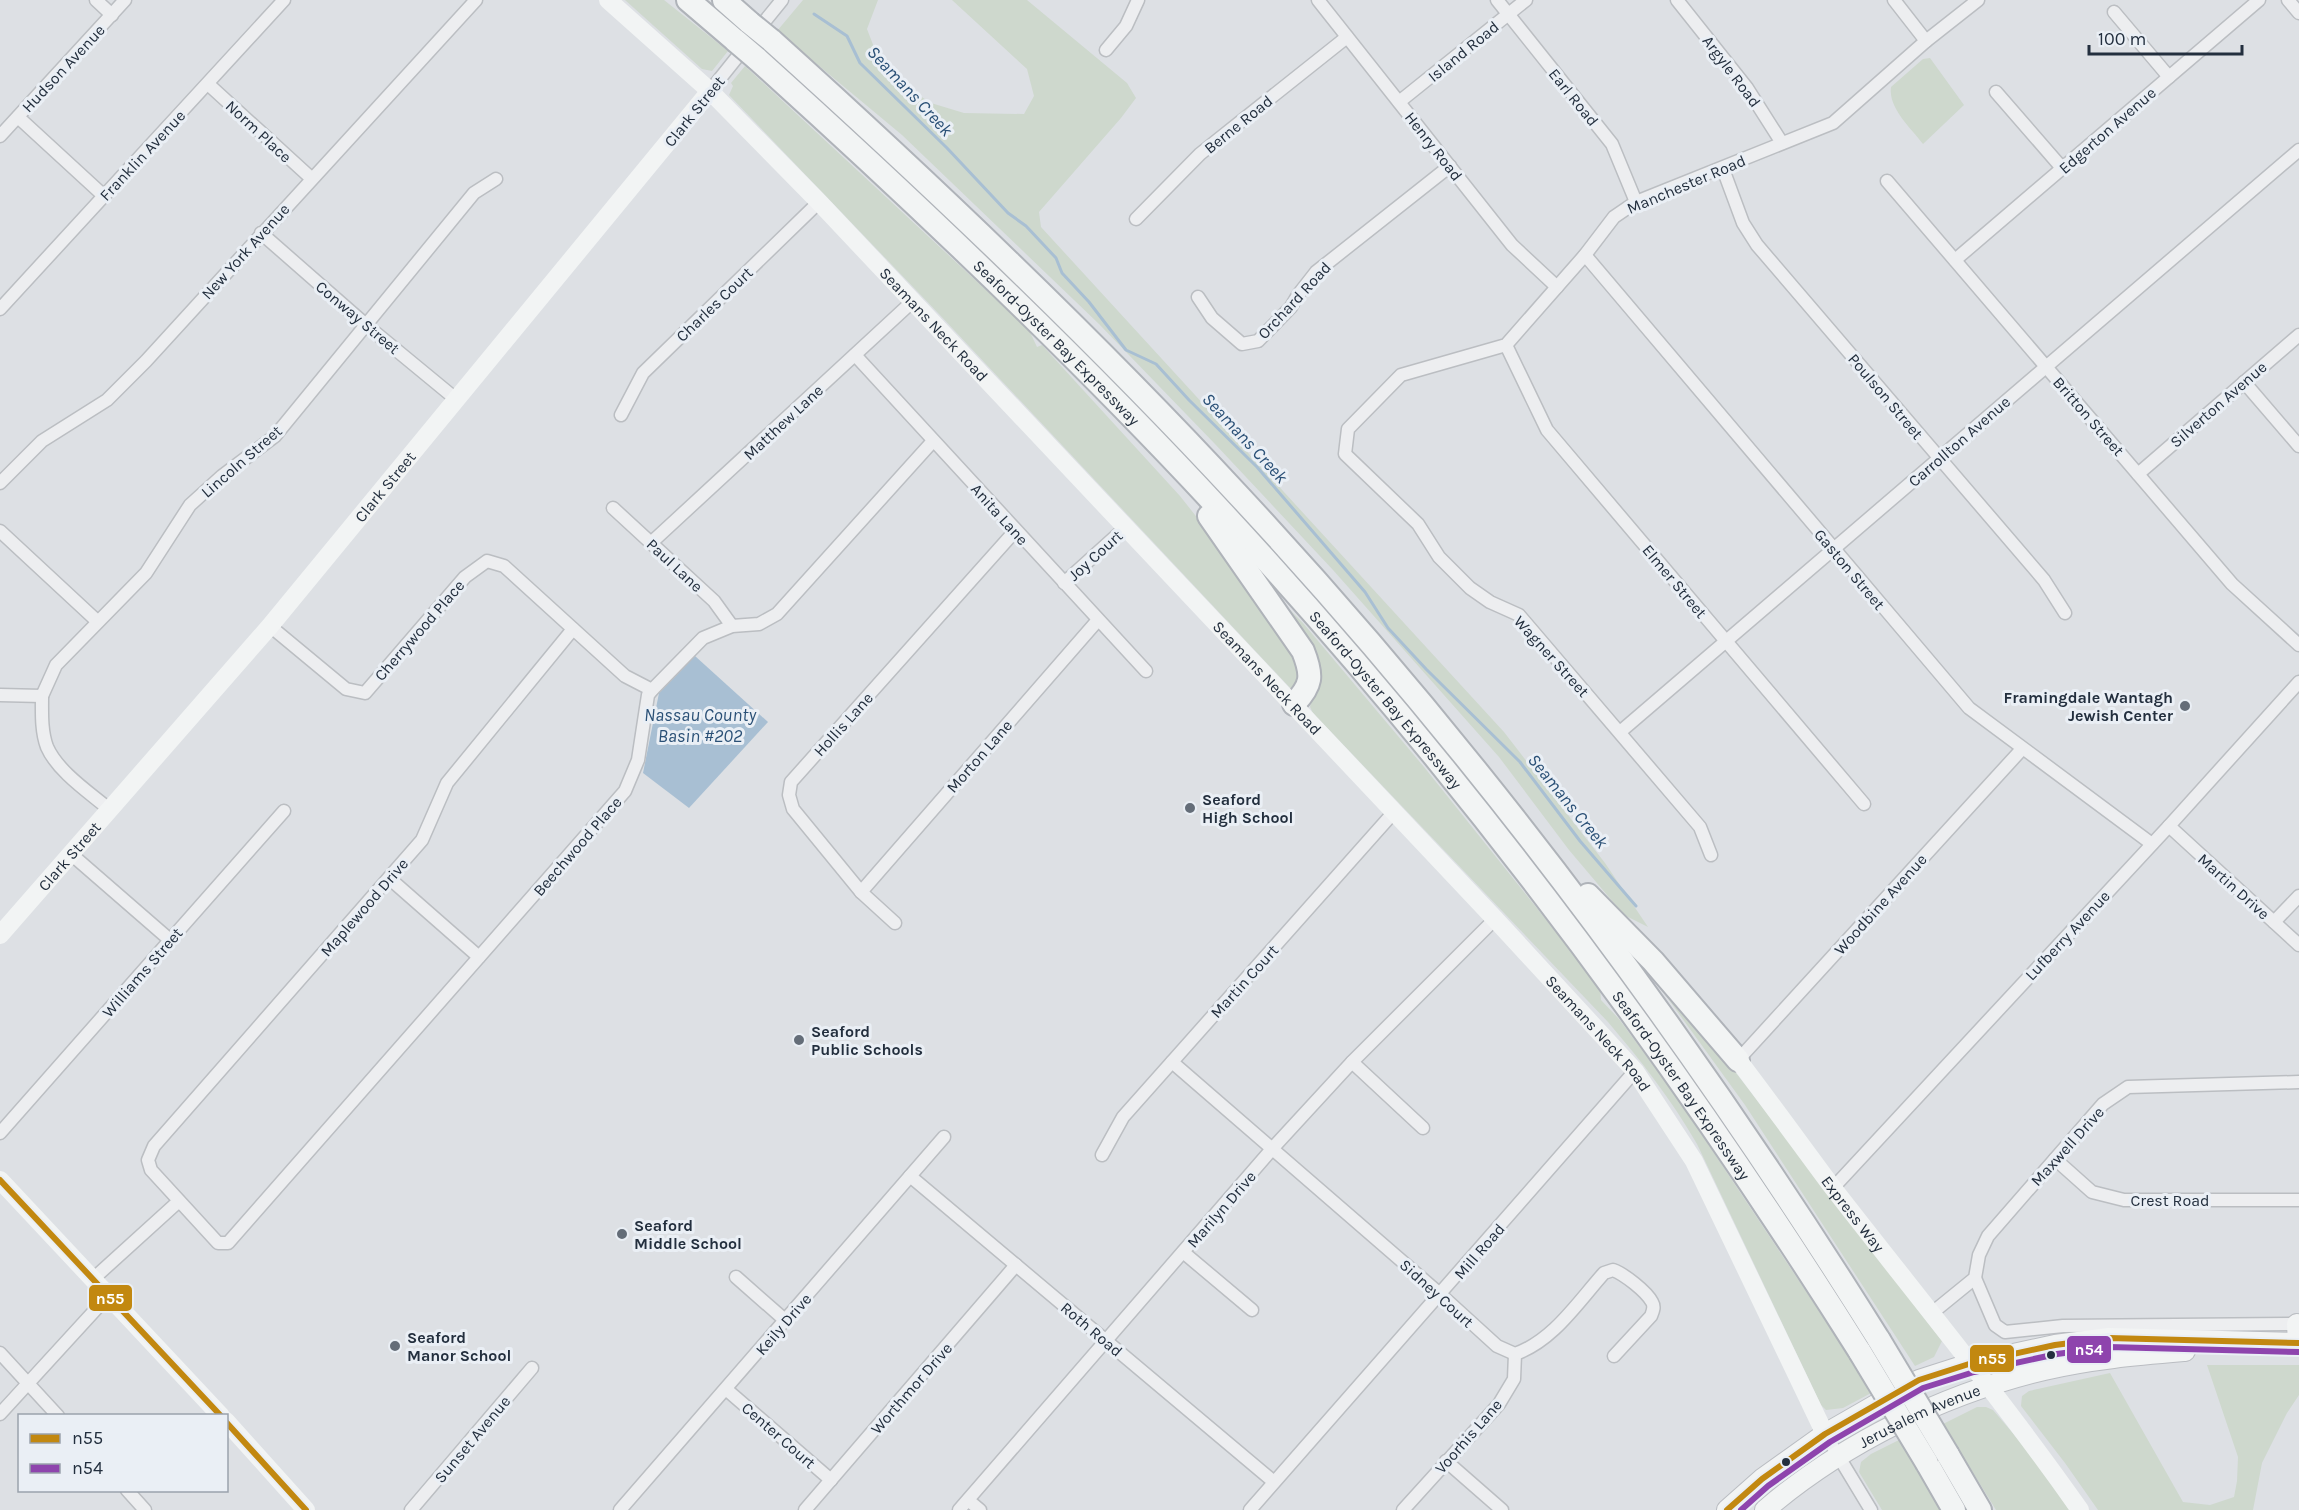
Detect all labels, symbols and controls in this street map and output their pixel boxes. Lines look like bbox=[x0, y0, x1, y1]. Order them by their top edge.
street label: Island Road bbox=[1424, 17, 1503, 86]
scale bar bbox=[2089, 18, 2242, 56]
street label: Hudson Avenue bbox=[18, 20, 109, 116]
text: 100 m bbox=[2098, 28, 2146, 50]
street label: Argyle Road bbox=[1698, 32, 1765, 111]
water label: Seamans Creek bbox=[863, 41, 958, 141]
street label: Earl Road bbox=[1545, 65, 1603, 130]
street label: Clark Street bbox=[660, 72, 729, 151]
street label: Edgerton Avenue bbox=[2055, 83, 2160, 178]
street label: Berne Road bbox=[1200, 91, 1276, 158]
street label: Norm Place bbox=[222, 96, 295, 167]
street label: Franklin Avenue bbox=[96, 106, 189, 205]
street label: Henry Road bbox=[1401, 108, 1466, 185]
street label: Manchester Road bbox=[1624, 151, 1748, 218]
street label: New York Avenue bbox=[197, 200, 293, 303]
street label: Seaford-Oyster Bay Expressway bbox=[969, 256, 1144, 430]
street label: Orchard Road bbox=[1254, 258, 1335, 343]
street label: Charles Court bbox=[672, 263, 757, 346]
street label: Seamans Neck Road bbox=[876, 263, 992, 385]
street label: Conway Street bbox=[312, 277, 404, 358]
street label: Poulson Street bbox=[1844, 350, 1927, 443]
street label: Silverton Avenue bbox=[2166, 357, 2271, 452]
street label: Britton Street bbox=[2049, 373, 2128, 460]
street label: Matthew Lane bbox=[740, 381, 827, 464]
water label: Seamans Creek bbox=[1198, 388, 1293, 488]
street label: Carrollton Avenue bbox=[1905, 392, 2014, 491]
street label: Lincoln Street bbox=[197, 421, 286, 502]
street label: Clark Street bbox=[351, 448, 420, 526]
street label: Anita Lane bbox=[967, 480, 1032, 549]
street label: Gaston Street bbox=[1810, 525, 1889, 614]
street label: Joy Court bbox=[1064, 526, 1126, 585]
street label: Paul Lane bbox=[643, 535, 707, 596]
street label: Elmer Street bbox=[1638, 541, 1711, 622]
street label: Cherrywood Place bbox=[370, 576, 468, 685]
street label: Seaford-Oyster Bay Expressway bbox=[1305, 607, 1466, 793]
street label: Wagner Street bbox=[1510, 612, 1593, 701]
street label: Seamans Neck Road bbox=[1209, 617, 1325, 739]
street label: Hollis Lane bbox=[810, 688, 877, 760]
place label: Framingdale Wantagh Jewish Center bbox=[2004, 688, 2174, 725]
marker: Framingdale Wantagh Jewish Center bbox=[2178, 699, 2192, 713]
water label: Nassau County Basin #202 bbox=[644, 704, 757, 747]
street label: Morton Lane bbox=[943, 716, 1016, 797]
water label: Seamans Creek bbox=[1523, 749, 1613, 853]
place label: Seaford High School bbox=[1202, 790, 1294, 827]
street label: Beechwood Place bbox=[529, 793, 626, 900]
marker: Seaford High School bbox=[1183, 801, 1197, 815]
street label: Clark Street bbox=[34, 818, 105, 895]
street label: Martin Drive bbox=[2194, 849, 2273, 923]
street label: Woodbine Avenue bbox=[1830, 850, 1931, 959]
street label: Maplewood Drive bbox=[316, 854, 412, 960]
street label: Lufberry Avenue bbox=[2021, 887, 2114, 984]
street label: Williams Street bbox=[98, 924, 187, 1021]
street label: Martin Court bbox=[1206, 941, 1282, 1022]
street label: Seamans Neck Road bbox=[1542, 971, 1655, 1095]
street label: Seaford-Oyster Bay Expressway bbox=[1608, 987, 1754, 1184]
place label: Seaford Public Schools bbox=[811, 1022, 923, 1059]
marker: Seaford Public Schools bbox=[792, 1033, 806, 1047]
street label: Maxwell Drive bbox=[2027, 1103, 2108, 1190]
street label: Marilyn Drive bbox=[1183, 1167, 1260, 1252]
street label: Express Way bbox=[1817, 1172, 1889, 1256]
street label: Crest Road bbox=[2131, 1191, 2209, 1210]
place label: Seaford Middle School bbox=[634, 1216, 742, 1253]
street label: Mill Road bbox=[1450, 1219, 1509, 1283]
marker: Seaford Middle School bbox=[615, 1227, 629, 1241]
street label: Sidney Court bbox=[1396, 1255, 1478, 1332]
line badge: n55 bbox=[88, 1284, 133, 1312]
text: n55 bbox=[96, 1289, 124, 1308]
street label: Keily Drive bbox=[751, 1289, 815, 1359]
street label: Roth Road bbox=[1057, 1298, 1126, 1361]
place label: Seaford Manor School bbox=[407, 1328, 511, 1365]
line badge: n54 bbox=[2066, 1335, 2112, 1364]
marker: Seaford Manor School bbox=[388, 1339, 402, 1353]
street label: Worthmor Drive bbox=[867, 1339, 956, 1438]
text: n54 bbox=[2075, 1340, 2104, 1359]
line badge: n55 bbox=[1969, 1344, 2015, 1373]
text: n55 bbox=[1978, 1349, 2006, 1368]
unlabelled marker bbox=[2045, 1349, 2057, 1361]
street label: Jerusalem Avenue bbox=[1856, 1380, 1983, 1452]
street label: Sunset Avenue bbox=[430, 1392, 514, 1487]
street label: Voorhis Lane bbox=[1431, 1395, 1506, 1477]
street label: Center Court bbox=[738, 1398, 819, 1473]
legend bbox=[18, 1414, 228, 1492]
text: n55 bbox=[72, 1427, 103, 1449]
unlabelled marker bbox=[1780, 1456, 1792, 1468]
text: n54 bbox=[72, 1457, 103, 1479]

